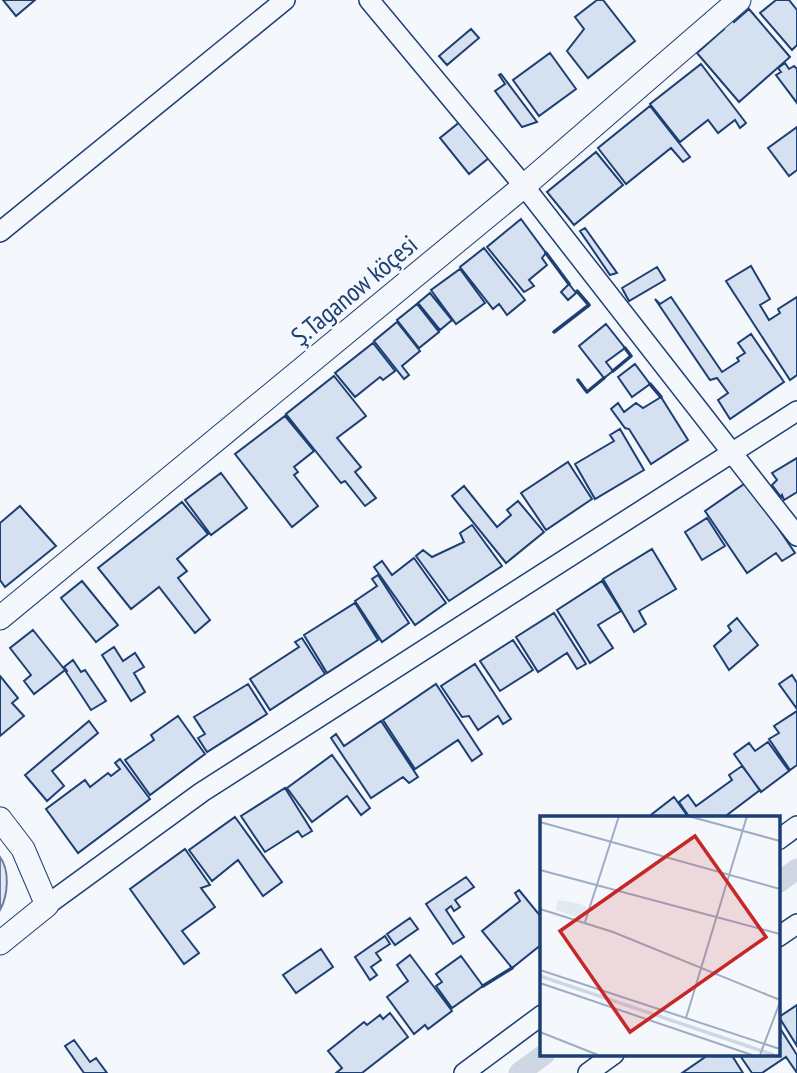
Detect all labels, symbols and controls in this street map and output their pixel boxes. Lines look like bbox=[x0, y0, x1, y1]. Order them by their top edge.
street label: Ş.Taganow köçesi bbox=[284, 228, 424, 352]
inset map bbox=[540, 816, 780, 1056]

